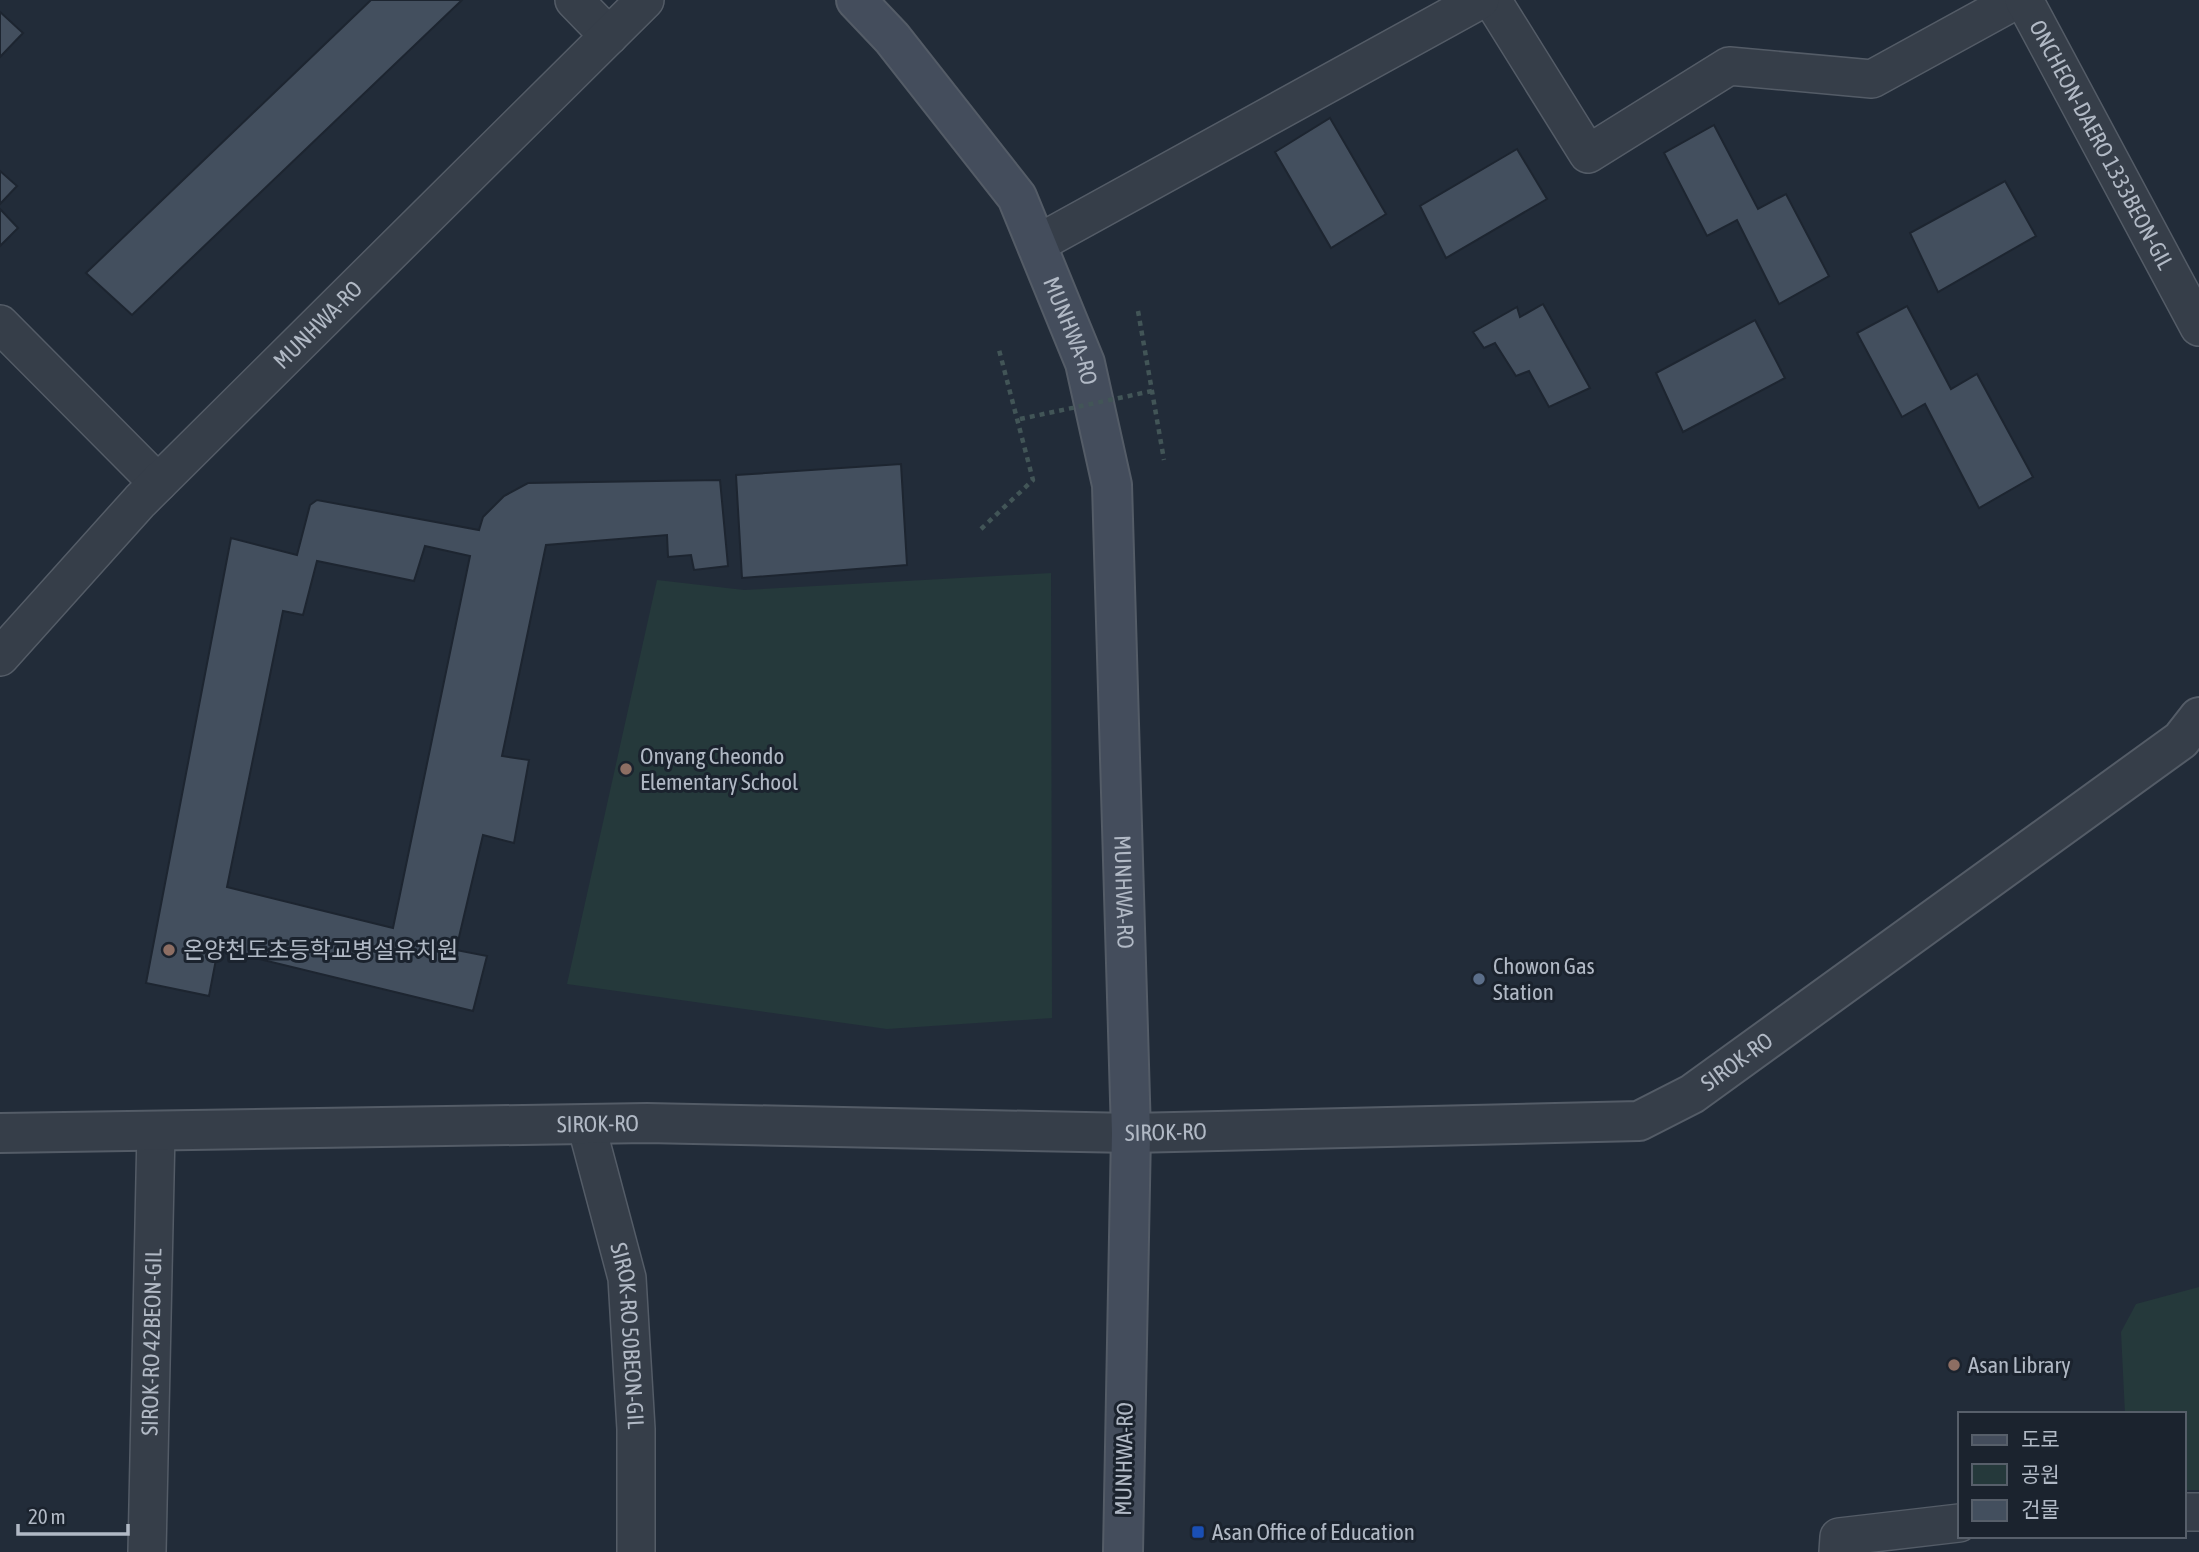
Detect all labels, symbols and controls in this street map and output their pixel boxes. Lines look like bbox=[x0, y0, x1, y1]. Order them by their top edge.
street label: ONCHEON-DAERO 1333BEON-GIL bbox=[2024, 16, 2179, 274]
street label: MUNHWA-RO bbox=[1038, 273, 1102, 387]
street label: MUNHWA-RO bbox=[268, 275, 367, 374]
place label: Onyang Cheondo Elementary School bbox=[640, 743, 798, 795]
marker: Onyang Cheondo Elementary School bbox=[618, 761, 634, 777]
street label: MUNHWA-RO bbox=[1109, 835, 1139, 949]
place label: 온양천도초등학교병설유치원 bbox=[183, 937, 458, 963]
marker: 온양천도초등학교병설유치원 bbox=[161, 942, 177, 958]
place label: Chowon Gas Station bbox=[1493, 953, 1595, 1005]
marker: Chowon Gas Station bbox=[1471, 971, 1487, 987]
street label: SIROK-RO bbox=[1696, 1027, 1778, 1096]
street label: SIROK-RO bbox=[557, 1110, 639, 1137]
street label: SIROK-RO bbox=[1125, 1118, 1207, 1146]
street label: SIROK-RO 50BEON-GIL bbox=[605, 1240, 649, 1430]
street label: SIROK-RO 42BEON-GIL bbox=[136, 1248, 166, 1436]
place label: Asan Library bbox=[1968, 1352, 2071, 1378]
marker: Asan Library bbox=[1946, 1357, 1962, 1373]
street label: MUNHWA-RO bbox=[1110, 1402, 1138, 1516]
legend bbox=[1958, 1412, 2185, 1538]
text: 도로 bbox=[2021, 1427, 2060, 1451]
text: 공원 bbox=[2021, 1462, 2060, 1486]
scale bar bbox=[18, 1492, 128, 1536]
text: 건물 bbox=[2021, 1497, 2060, 1521]
text: 20 m bbox=[28, 1504, 66, 1528]
place label: Asan Office of Education bbox=[1212, 1519, 1415, 1545]
marker: Asan Office of Education bbox=[1190, 1524, 1206, 1540]

